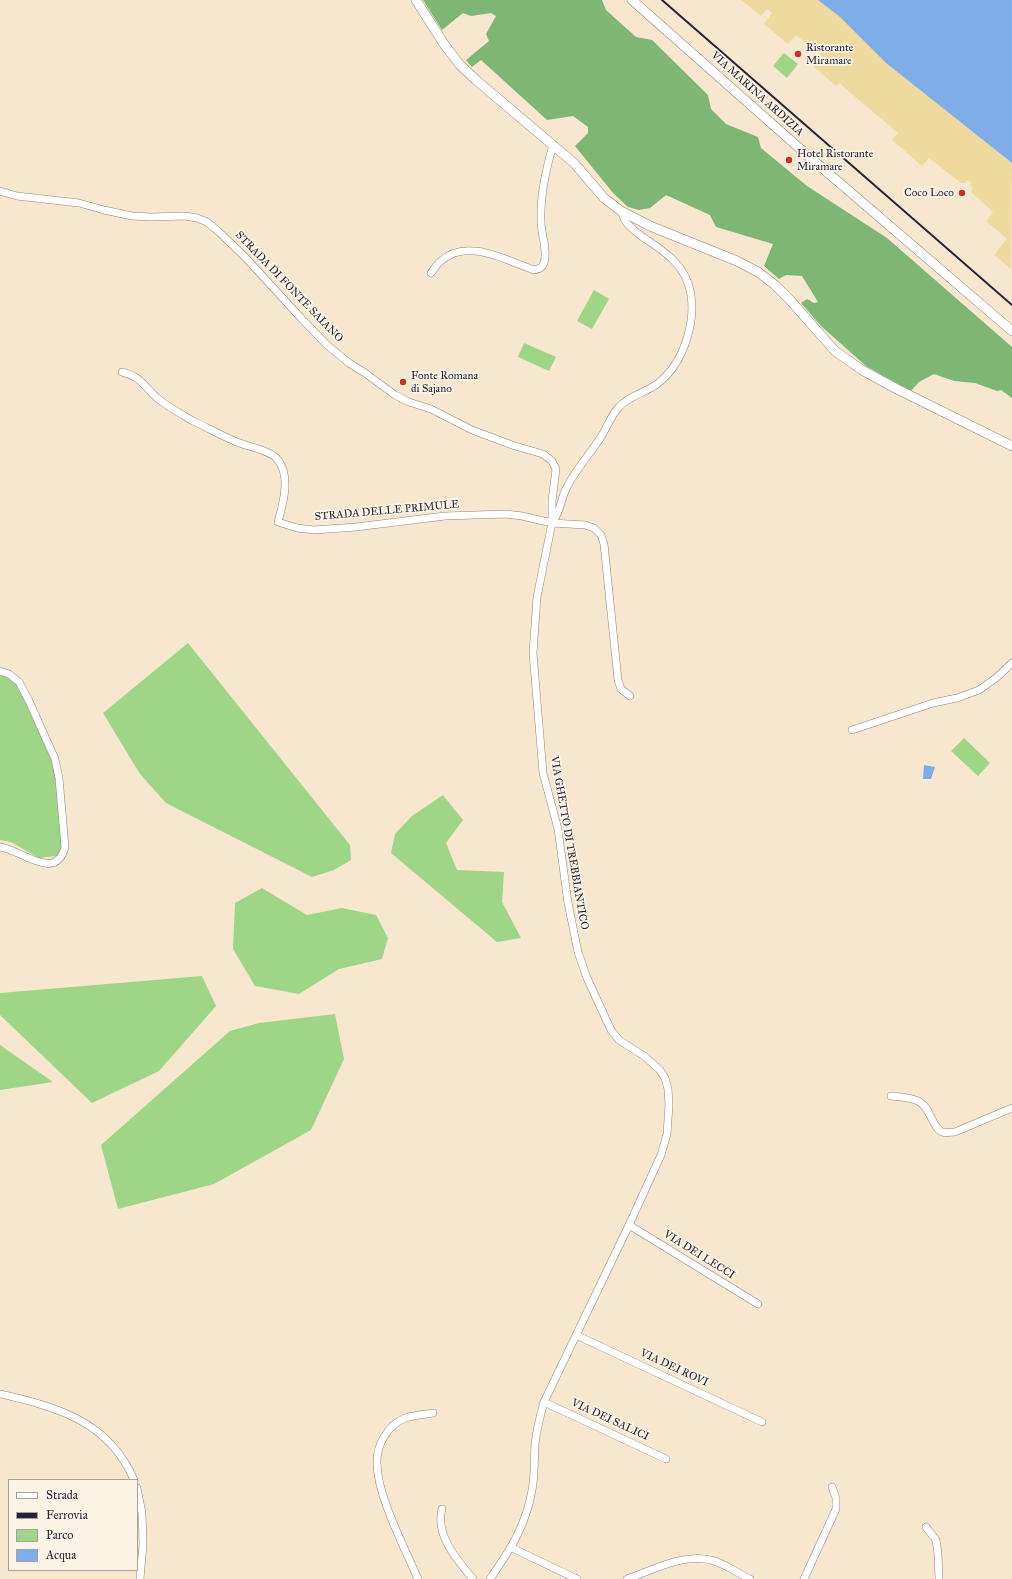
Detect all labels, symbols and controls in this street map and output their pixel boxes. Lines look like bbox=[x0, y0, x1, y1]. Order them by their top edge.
place label: Ristorante Miramare bbox=[806, 41, 853, 67]
street label: VIA MARINA ARDIZIA bbox=[708, 49, 806, 139]
marker: Ristorante Miramare bbox=[793, 49, 803, 59]
place label: Hotel Ristorante Miramare bbox=[797, 147, 873, 173]
marker: Hotel Ristorante Miramare bbox=[784, 155, 794, 165]
place label: Coco Loco bbox=[904, 186, 954, 200]
marker: Coco Loco bbox=[957, 188, 967, 198]
street label: STRADA DI FONTE SAIANO bbox=[233, 229, 345, 345]
place label: Fonte Romana di Sajano bbox=[411, 369, 478, 395]
marker: Fonte Romana di Sajano bbox=[398, 377, 408, 387]
street label: STRADA DELLE PRIMULE bbox=[314, 498, 460, 524]
street label: VIA GHETTO DI TREBBIANTICO bbox=[547, 755, 591, 931]
street label: VIA DEI LECCI bbox=[661, 1228, 737, 1282]
street label: VIA DEI ROVI bbox=[638, 1346, 710, 1390]
street label: VIA DEI SALICI bbox=[569, 1396, 651, 1444]
legend bbox=[8, 1479, 138, 1571]
text: Strada bbox=[46, 1488, 78, 1502]
text: Ferrovia bbox=[46, 1508, 88, 1522]
text: Parco bbox=[46, 1528, 73, 1542]
text: Acqua bbox=[46, 1548, 76, 1562]

